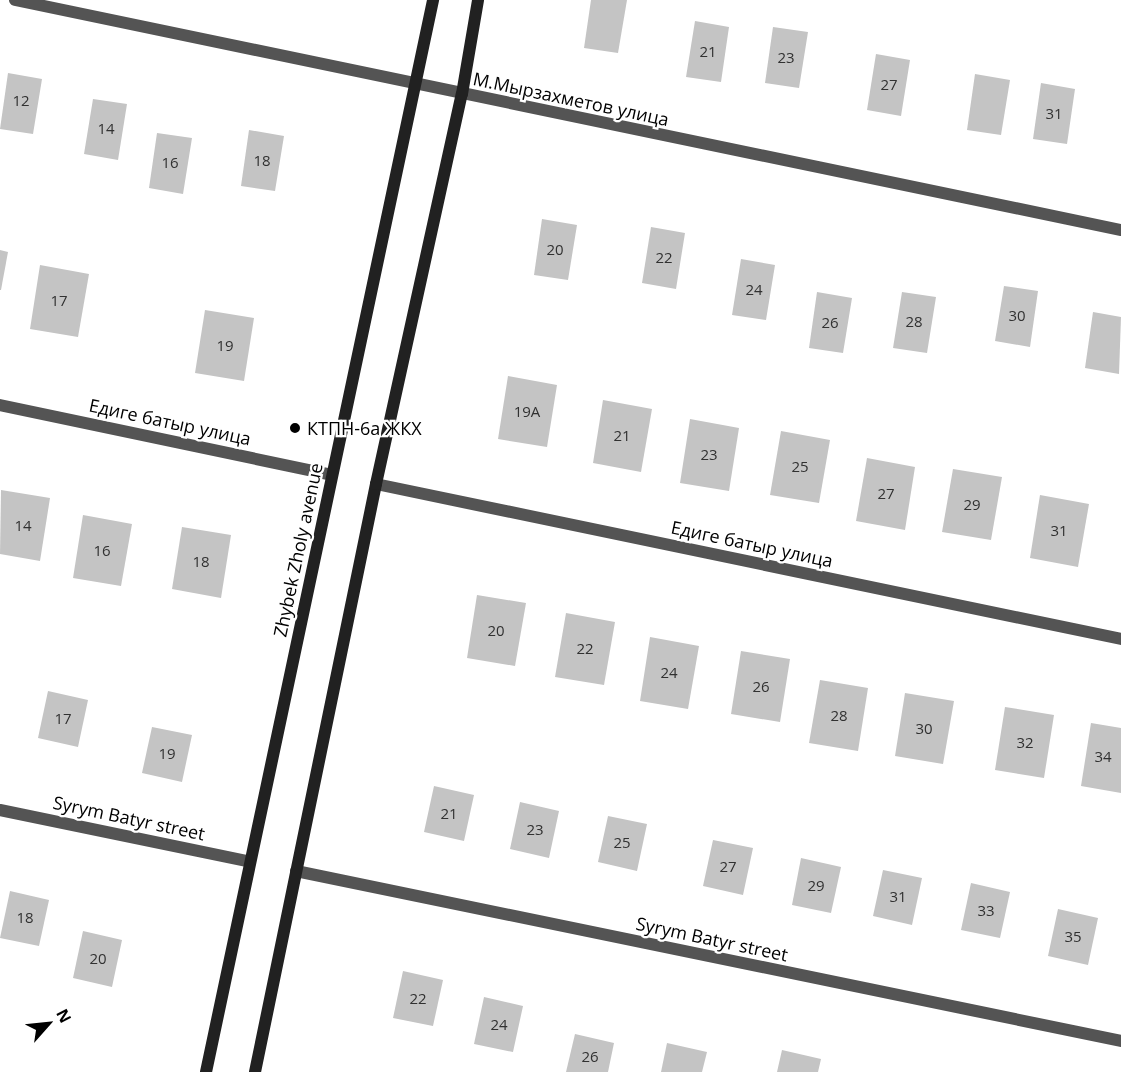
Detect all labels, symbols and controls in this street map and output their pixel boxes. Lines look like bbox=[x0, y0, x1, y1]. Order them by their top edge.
house number: 21 bbox=[699, 43, 717, 61]
house number: 23 bbox=[777, 49, 795, 67]
street label: М.Мырзахметов улица bbox=[471, 68, 671, 130]
house number: 27 bbox=[880, 76, 898, 94]
house number: 12 bbox=[12, 92, 30, 110]
house number: 31 bbox=[1045, 105, 1063, 123]
house number: 14 bbox=[97, 120, 115, 138]
house number: 18 bbox=[253, 152, 271, 170]
house number: 16 bbox=[161, 154, 179, 172]
house number: 20 bbox=[546, 241, 564, 259]
house number: 22 bbox=[655, 249, 673, 267]
house number: 24 bbox=[745, 281, 763, 299]
house number: 17 bbox=[50, 292, 68, 310]
house number: 30 bbox=[1008, 307, 1026, 325]
house number: 28 bbox=[905, 313, 923, 331]
house number: 26 bbox=[821, 314, 839, 332]
house number: 19 bbox=[216, 337, 234, 355]
street label: Едиге батыр улица bbox=[87, 394, 253, 450]
house number: 19А bbox=[514, 403, 540, 421]
place label: КТПН-6а ЖКХ bbox=[307, 417, 422, 439]
marker: КТПН-6а ЖКХ bbox=[288, 421, 302, 435]
house number: 21 bbox=[613, 427, 631, 445]
house number: 23 bbox=[700, 446, 718, 464]
house number: 25 bbox=[791, 458, 809, 476]
street label: Zhybek Zholy avenue bbox=[269, 461, 327, 639]
house number: 27 bbox=[877, 485, 895, 503]
house number: 29 bbox=[963, 496, 981, 514]
street label: Едиге батыр улица bbox=[669, 516, 835, 572]
house number: 14 bbox=[14, 517, 32, 535]
house number: 31 bbox=[1050, 522, 1068, 540]
house number: 16 bbox=[93, 542, 111, 560]
house number: 18 bbox=[192, 553, 210, 571]
house number: 20 bbox=[487, 622, 505, 640]
house number: 22 bbox=[576, 640, 594, 658]
house number: 24 bbox=[660, 664, 678, 682]
house number: 26 bbox=[752, 678, 770, 696]
house number: 28 bbox=[830, 707, 848, 725]
house number: 17 bbox=[54, 710, 72, 728]
house number: 30 bbox=[915, 720, 933, 738]
house number: 32 bbox=[1016, 734, 1034, 752]
house number: 19 bbox=[158, 745, 176, 763]
house number: 34 bbox=[1094, 748, 1112, 766]
street label: Syrym Batyr street bbox=[51, 791, 207, 845]
house number: 21 bbox=[440, 805, 458, 823]
house number: 23 bbox=[526, 821, 544, 839]
house number: 25 bbox=[613, 834, 631, 852]
house number: 27 bbox=[719, 858, 737, 876]
house number: 29 bbox=[807, 877, 825, 895]
house number: 31 bbox=[889, 888, 907, 906]
house number: 33 bbox=[977, 902, 995, 920]
house number: 18 bbox=[16, 909, 34, 927]
street label: Syrym Batyr street bbox=[634, 912, 790, 966]
house number: 35 bbox=[1064, 928, 1082, 946]
house number: 20 bbox=[89, 950, 107, 968]
house number: 22 bbox=[409, 990, 427, 1008]
north arrow bbox=[18, 994, 78, 1054]
text: N bbox=[51, 1005, 77, 1027]
house number: 24 bbox=[490, 1016, 508, 1034]
house number: 26 bbox=[581, 1048, 599, 1066]

